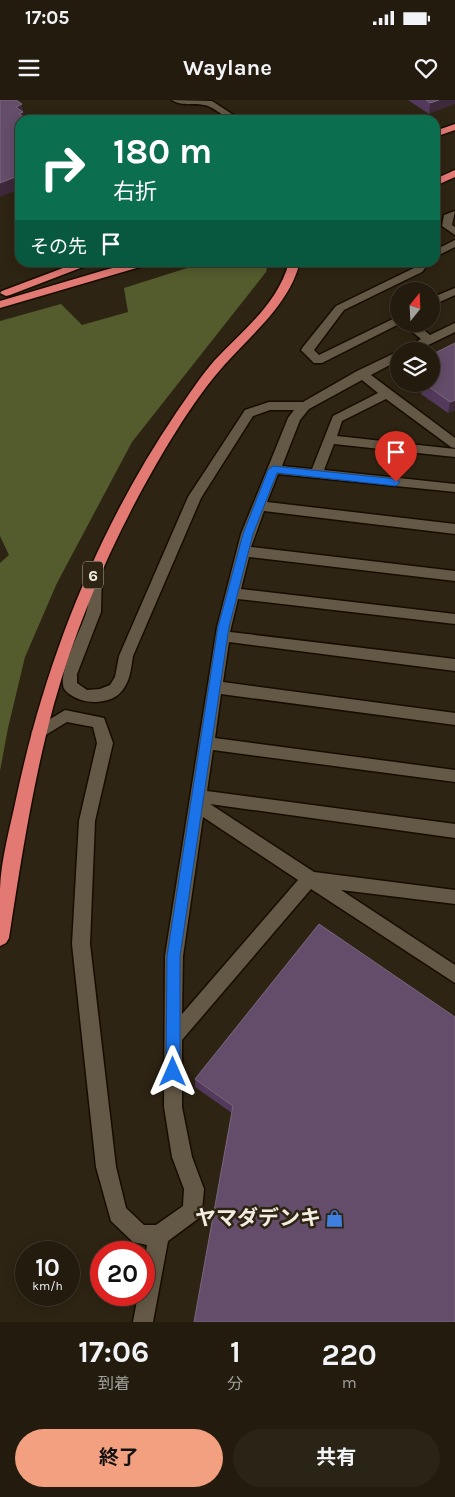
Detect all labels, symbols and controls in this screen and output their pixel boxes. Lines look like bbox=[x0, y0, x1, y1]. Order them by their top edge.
text: 17:05 bbox=[25, 7, 69, 29]
icon: menu bbox=[15, 54, 43, 82]
icon: heart bbox=[412, 54, 440, 82]
text: Waylane bbox=[183, 55, 272, 81]
text: 180 m bbox=[113, 131, 212, 172]
icon: right bbox=[30, 135, 95, 200]
text: 右折 bbox=[113, 179, 157, 205]
icon: arrive bbox=[97, 230, 125, 258]
text: その先 bbox=[30, 236, 87, 258]
north arrow bbox=[390, 282, 440, 332]
map controls bbox=[390, 282, 440, 392]
button: layers bbox=[390, 342, 440, 392]
pin bbox=[375, 431, 417, 482]
icon: arrive bbox=[382, 438, 410, 466]
road number: 6 bbox=[83, 562, 103, 588]
position arrow bbox=[146, 1045, 198, 1097]
place label: ヤマダデンキ bbox=[195, 1206, 321, 1230]
shop icon: ヤマダデンキ bbox=[325, 1208, 345, 1228]
speed limit sign: 20 bbox=[90, 1241, 155, 1306]
text: 10 bbox=[35, 1253, 60, 1282]
text: km/h bbox=[32, 1279, 63, 1293]
text: 17:06 bbox=[78, 1334, 149, 1370]
text: 1 bbox=[230, 1334, 241, 1370]
text: 220 bbox=[322, 1337, 377, 1373]
text: m bbox=[342, 1373, 357, 1392]
text: 到着 bbox=[98, 1374, 130, 1393]
text: 分 bbox=[227, 1374, 243, 1393]
button: 終了 bbox=[15, 1429, 223, 1487]
button: 共有 bbox=[233, 1429, 440, 1487]

